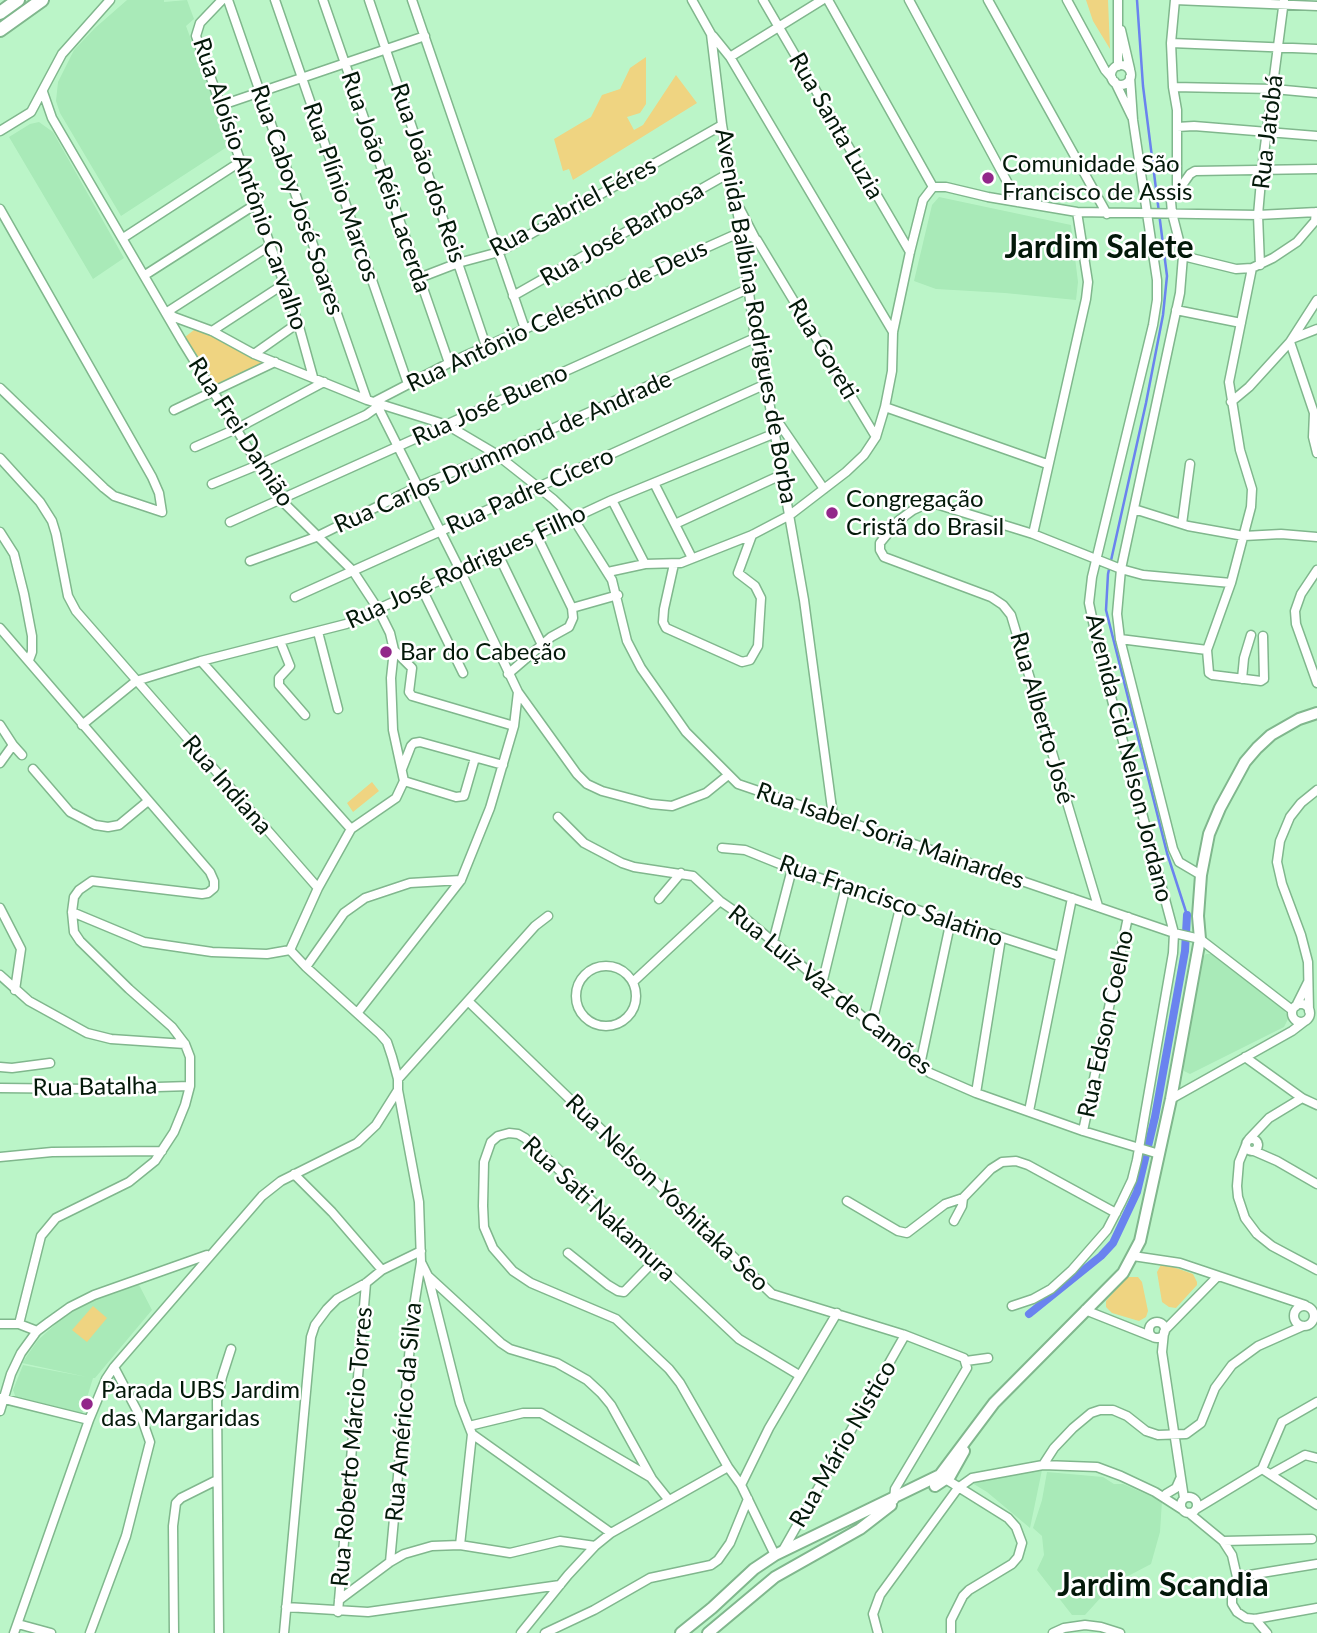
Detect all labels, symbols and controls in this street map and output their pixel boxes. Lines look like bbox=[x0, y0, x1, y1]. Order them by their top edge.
street label: Rua Aloísio Antônio Carvalho bbox=[186, 34, 314, 334]
street label: Rua Santa Luzia bbox=[782, 48, 890, 204]
street label: Rua João Réis Lacerda bbox=[335, 68, 437, 296]
street label: Rua Jatobá bbox=[1247, 73, 1289, 191]
street label: Rua João dos Reis bbox=[384, 80, 472, 266]
street label: Rua Caboy José Soares bbox=[244, 81, 350, 319]
street label: Rua Plínio Marcos bbox=[297, 98, 385, 286]
street label: Avenida Balbina Rodrigues de Borba bbox=[709, 126, 803, 506]
place label: Comunidade São Francisco de Assis bbox=[1002, 150, 1192, 206]
street label: Rua Gabriel Féres bbox=[485, 151, 661, 263]
marker: Comunidade São Francisco de Assis bbox=[980, 170, 996, 186]
street label: Rua José Barbosa bbox=[535, 176, 709, 292]
district label: Jardim Salete bbox=[1004, 229, 1194, 267]
street label: Rua Antônio Celestino de Deus bbox=[402, 234, 712, 398]
street label: Rua Goreti bbox=[782, 293, 864, 405]
street label: Rua Frei Damião bbox=[182, 352, 300, 512]
street label: Rua José Bueno bbox=[408, 358, 572, 452]
street label: Rua Carlos Drummond de Andrade bbox=[330, 364, 676, 540]
street label: Rua Padre Cícero bbox=[442, 441, 618, 541]
place label: Congregação Cristã do Brasil bbox=[846, 485, 1004, 541]
street label: Rua José Rodrigues Filho bbox=[341, 499, 591, 635]
marker: Congregação Cristã do Brasil bbox=[824, 505, 840, 521]
street label: Avenida Cid Nelson Jordano bbox=[1079, 611, 1179, 905]
street label: Rua Alberto José bbox=[1004, 629, 1080, 807]
place label: Bar do Cabeção bbox=[400, 638, 566, 666]
marker: Bar do Cabeção bbox=[378, 644, 394, 660]
street label: Rua Indiana bbox=[176, 729, 278, 841]
street label: Rua Isabel Soria Mainardes bbox=[752, 777, 1028, 895]
street label: Rua Francisco Salatino bbox=[775, 849, 1007, 953]
street label: Rua Luiz Vaz de Camões bbox=[722, 899, 938, 1081]
street label: Rua Edson Coelho bbox=[1072, 928, 1140, 1120]
street label: Rua Batalha bbox=[32, 1072, 158, 1102]
street label: Rua Nelson Yoshitaka Seo bbox=[559, 1088, 775, 1298]
street label: Rua Sati Nakamura bbox=[516, 1131, 682, 1287]
street label: Rua Américo da Silva bbox=[380, 1301, 428, 1523]
street label: Rua Roberto Márcio Torres bbox=[325, 1306, 379, 1588]
street label: Rua Mário Nistico bbox=[784, 1355, 902, 1533]
place label: Parada UBS Jardim das Margaridas bbox=[101, 1376, 300, 1432]
marker: Parada UBS Jardim das Margaridas bbox=[79, 1396, 95, 1412]
district label: Jardim Scandia bbox=[1057, 1567, 1269, 1605]

